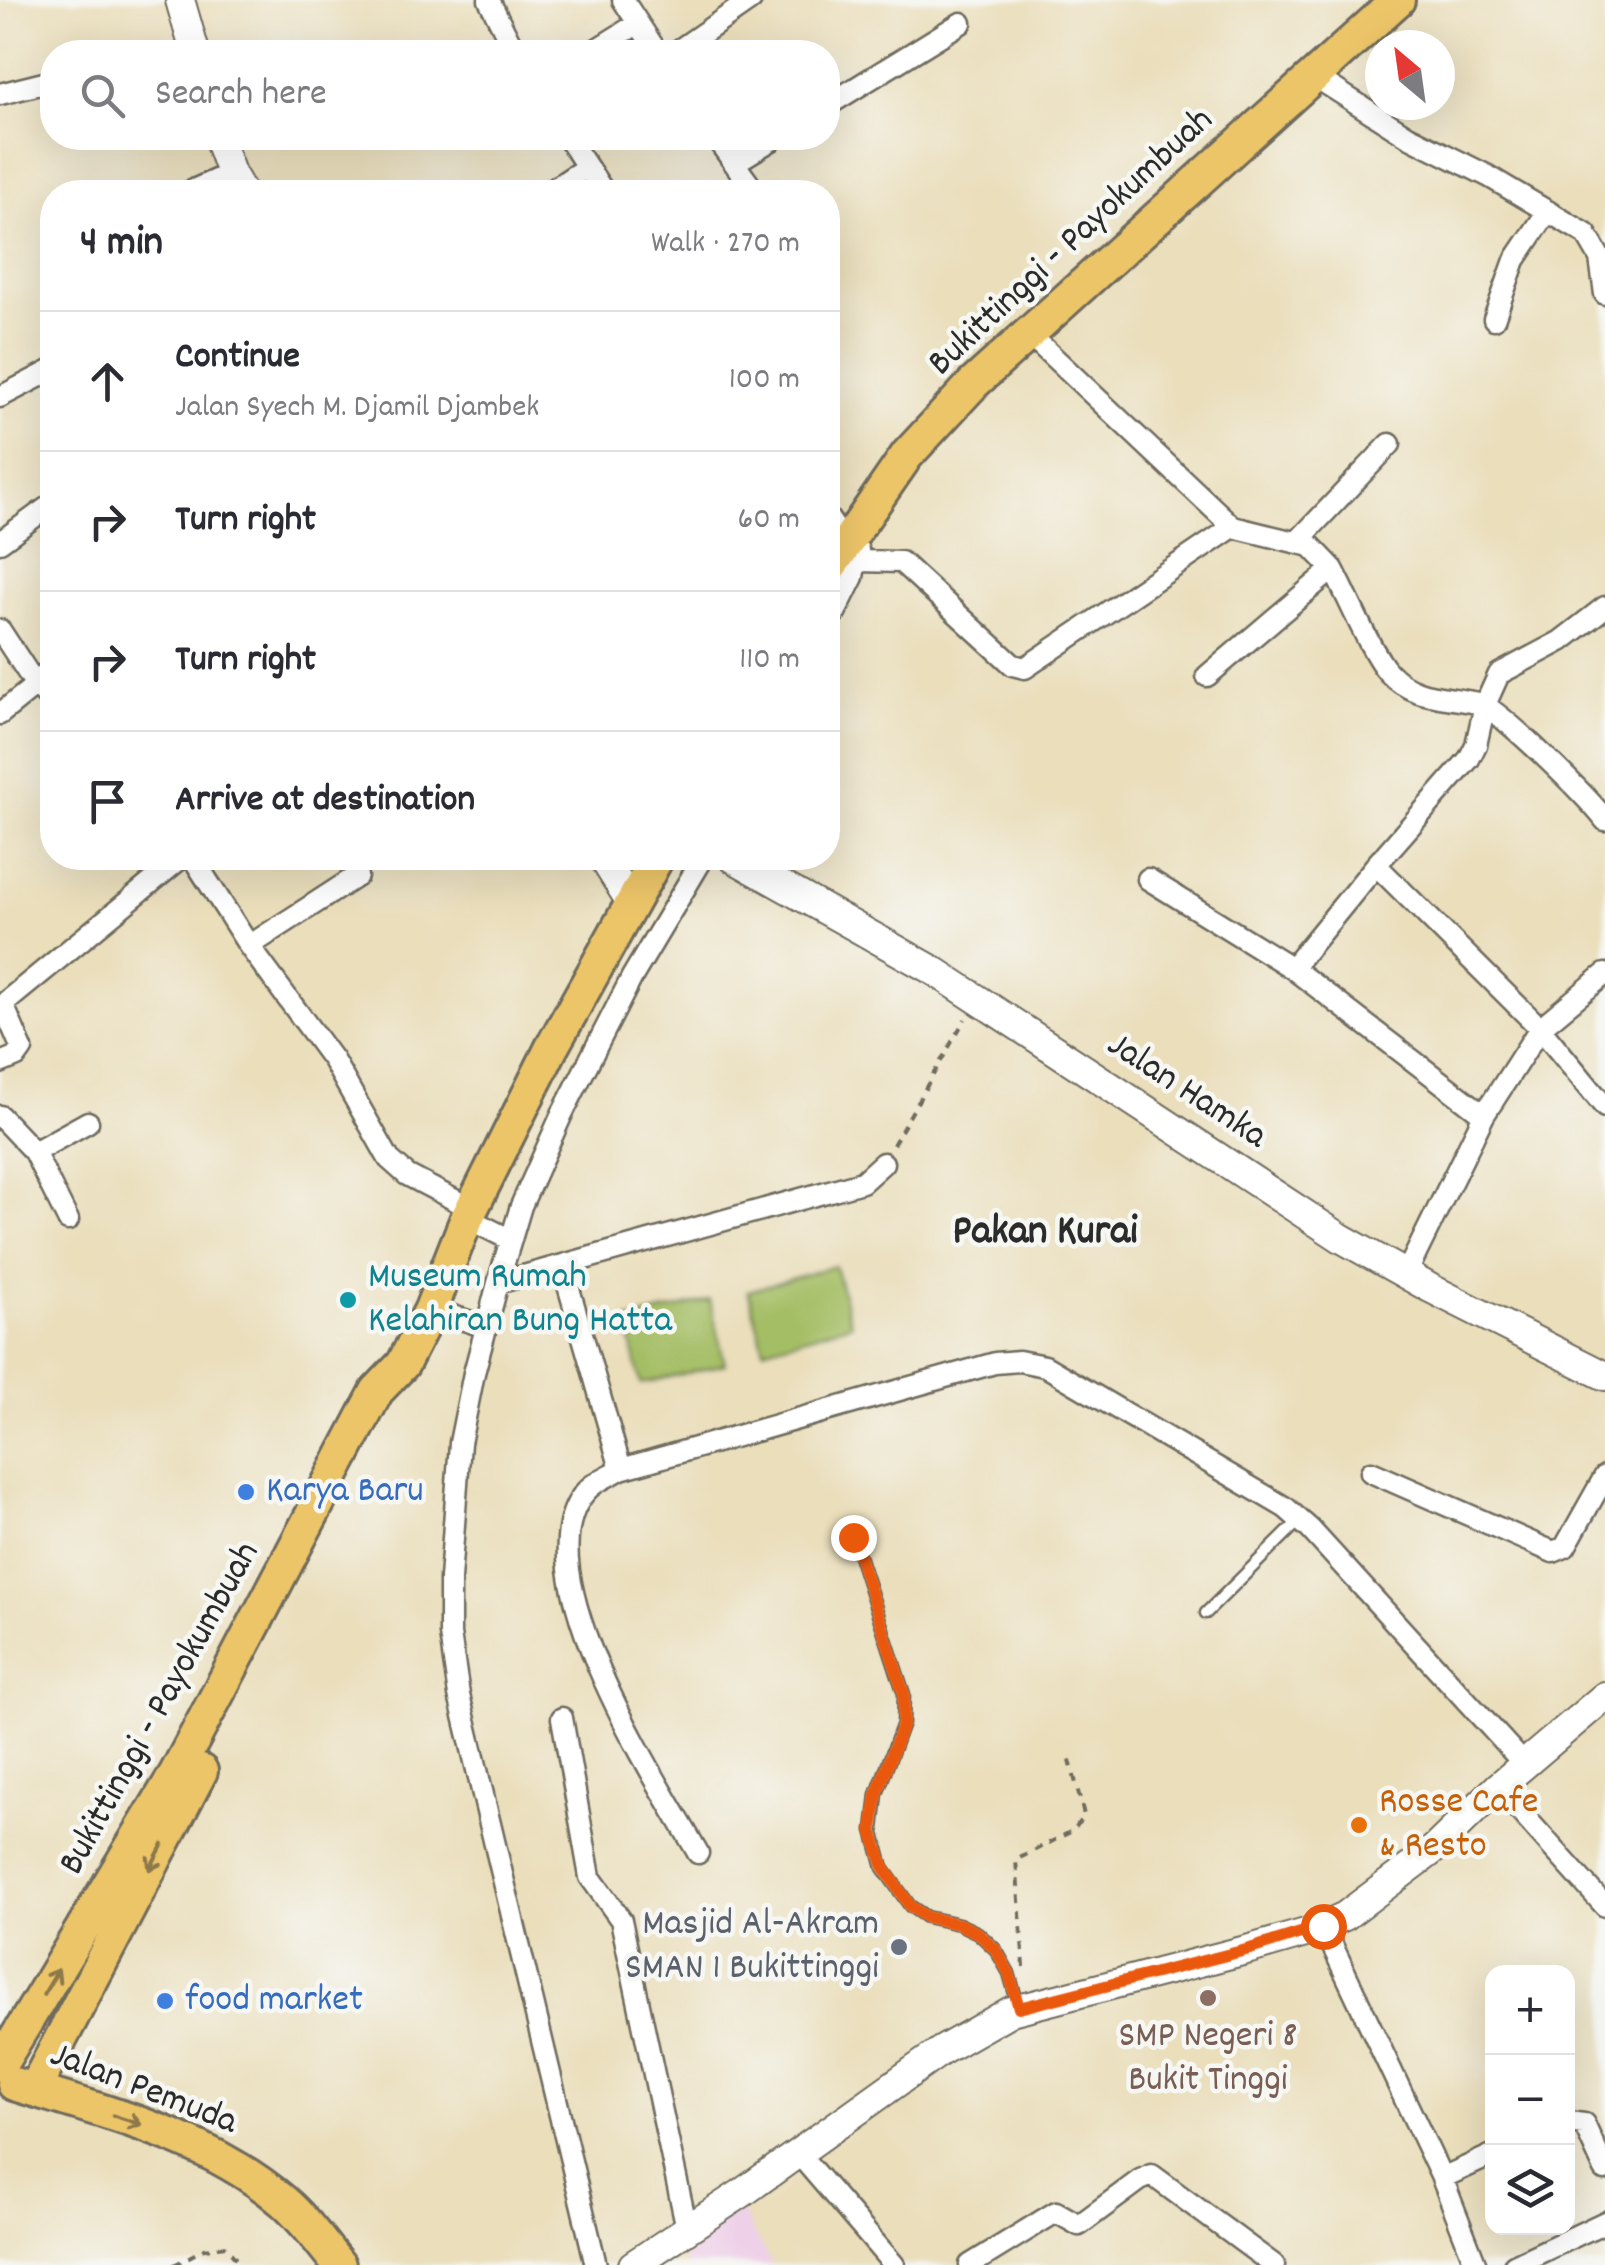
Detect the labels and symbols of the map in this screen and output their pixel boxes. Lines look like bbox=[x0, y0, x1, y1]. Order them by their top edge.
north arrow bbox=[1365, 30, 1455, 120]
street label: Bukittinggi - Payokumbuah bbox=[917, 95, 1227, 391]
street label: Jalan Hamka bbox=[1095, 1019, 1278, 1165]
district label: Pakan Kurai bbox=[952, 1204, 1138, 1264]
place label: Museum Rumah Kelahiran Bung Hatta bbox=[368, 1251, 673, 1350]
marker: Museum Rumah Kelahiran Bung Hatta bbox=[337, 1289, 359, 1311]
place label: Karya Baru bbox=[266, 1465, 424, 1520]
marker: Karya Baru bbox=[235, 1481, 257, 1503]
route end bbox=[831, 1515, 877, 1561]
street label: Bukittinggi - Payokumbuah bbox=[46, 1532, 276, 1886]
place label: Rosse Cafe & Resto bbox=[1379, 1776, 1539, 1875]
marker: Rosse Cafe & Resto bbox=[1348, 1814, 1370, 1836]
one-way arrow bbox=[146, 1842, 165, 1872]
place label: Masjid Al-Akram SMAN 1 Bukittinggi bbox=[625, 1898, 879, 1997]
route start bbox=[1301, 1904, 1347, 1950]
marker: Masjid Al-Akram SMAN 1 Bukittinggi bbox=[888, 1936, 910, 1958]
one-way arrow bbox=[41, 1968, 61, 1997]
place label: food market bbox=[185, 1974, 363, 2029]
marker: SMP Negeri 8 Bukit Tinggi bbox=[1197, 1987, 1219, 2009]
marker: food market bbox=[154, 1990, 176, 2012]
place label: SMP Negeri 8 Bukit Tinggi bbox=[1119, 2010, 1297, 2109]
street label: Jalan Pemuda bbox=[41, 2029, 246, 2151]
one-way arrow bbox=[110, 2113, 142, 2131]

